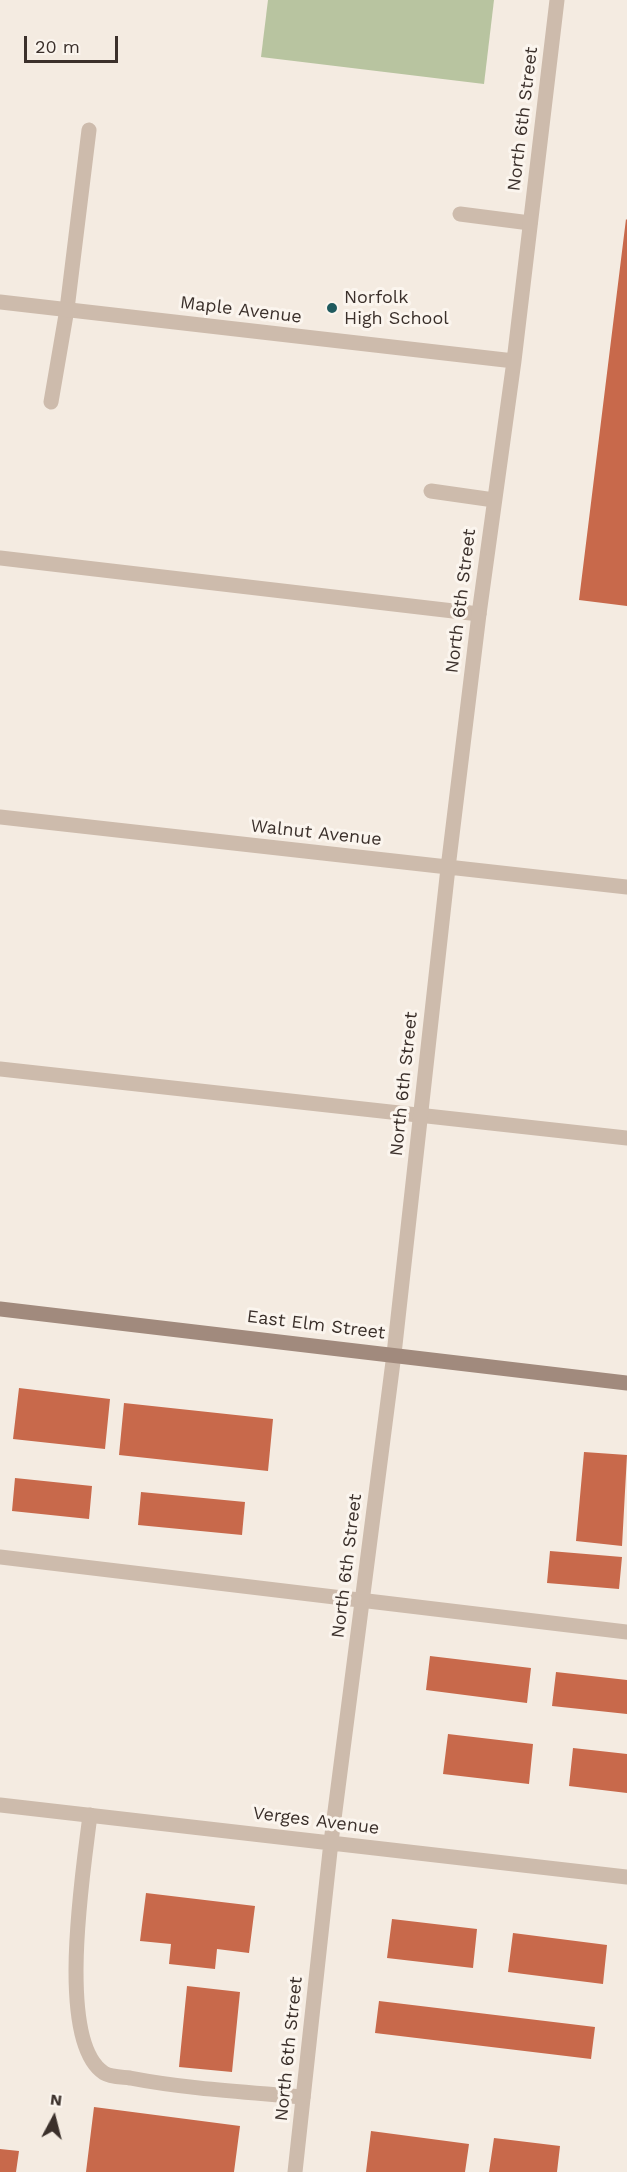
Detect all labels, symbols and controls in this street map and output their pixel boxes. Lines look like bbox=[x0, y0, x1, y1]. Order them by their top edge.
scale bar bbox=[27, 24, 122, 62]
text: 20 m bbox=[35, 36, 80, 57]
street label: North 6th Street bbox=[503, 46, 543, 192]
place label: Norfolk High School bbox=[344, 287, 449, 330]
street label: Maple Avenue bbox=[179, 292, 303, 328]
marker: Norfolk High School bbox=[325, 301, 339, 315]
street label: North 6th Street bbox=[441, 528, 481, 674]
street label: Walnut Avenue bbox=[249, 815, 383, 851]
street label: North 6th Street bbox=[386, 1011, 422, 1157]
street label: East Elm Street bbox=[246, 1306, 386, 1344]
street label: North 6th Street bbox=[327, 1493, 367, 1639]
street label: Verges Avenue bbox=[251, 1803, 381, 1839]
street label: North 6th Street bbox=[271, 1976, 307, 2122]
north arrow bbox=[24, 2088, 84, 2148]
text: N bbox=[49, 2089, 63, 2110]

